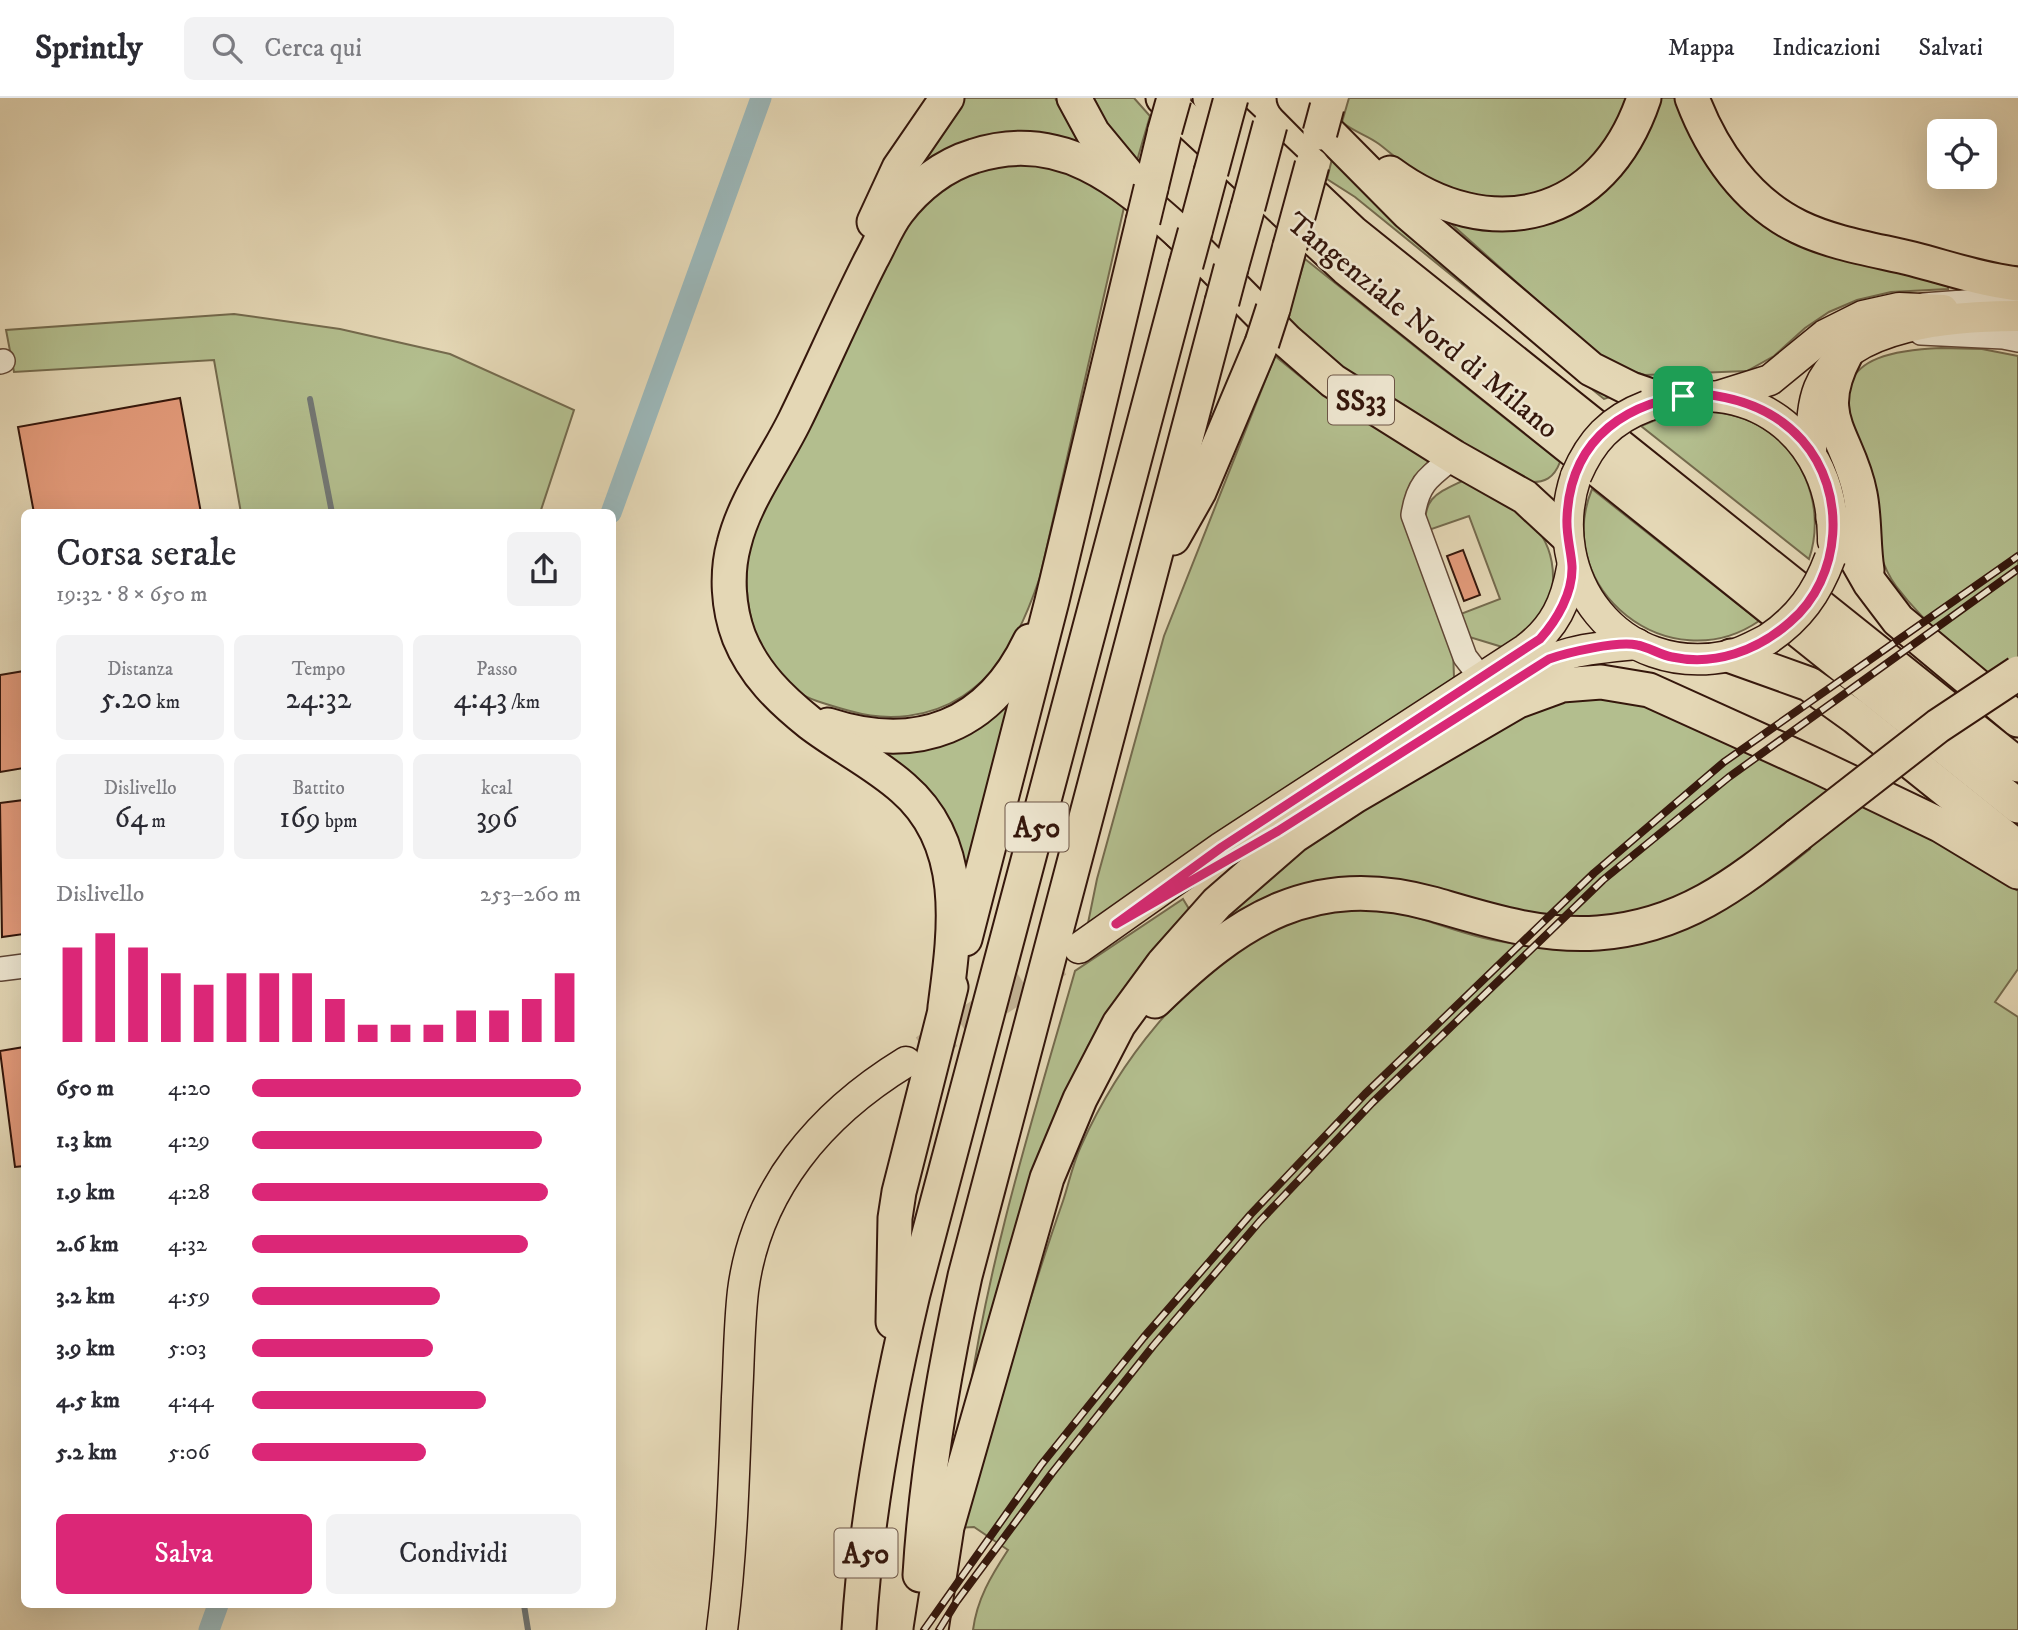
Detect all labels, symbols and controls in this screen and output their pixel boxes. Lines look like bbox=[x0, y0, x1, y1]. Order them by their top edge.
search box bbox=[184, 17, 674, 80]
text: Sprintly bbox=[35, 28, 142, 69]
icon: search bbox=[208, 29, 246, 67]
text: Cerca qui bbox=[264, 32, 362, 65]
text: Mappa bbox=[1668, 33, 1735, 63]
text: Indicazioni bbox=[1773, 33, 1881, 63]
text: Salvati bbox=[1919, 33, 1983, 63]
map controls bbox=[1927, 119, 1997, 189]
button: locate bbox=[1927, 119, 1997, 189]
street label: Tangenziale Nord di Milano bbox=[1278, 205, 1566, 447]
pin bbox=[1653, 366, 1713, 426]
road number: SS33 bbox=[1328, 376, 1394, 424]
icon: arrive bbox=[1664, 377, 1702, 415]
text: Corsa serale bbox=[56, 530, 236, 578]
button: share bbox=[507, 532, 581, 606]
text: 19:32 · 8 × 650 m bbox=[56, 580, 207, 609]
text: Distanza bbox=[107, 658, 173, 681]
text: Tempo bbox=[292, 658, 345, 681]
text: Passo bbox=[476, 658, 517, 681]
text: 5.20 bbox=[100, 681, 152, 718]
text: 24:32 bbox=[286, 681, 351, 718]
text: 4:43 bbox=[454, 681, 507, 718]
text: km bbox=[152, 691, 180, 714]
text: /km bbox=[507, 691, 540, 714]
text: Dislivello bbox=[104, 777, 177, 800]
text: Battito bbox=[292, 777, 345, 800]
text: kcal bbox=[481, 777, 512, 800]
text: 64 bbox=[115, 800, 147, 837]
text: 169 bbox=[279, 800, 321, 837]
text: 396 bbox=[476, 800, 518, 837]
road number: A50 bbox=[1006, 802, 1068, 852]
text: m bbox=[147, 810, 166, 833]
text: bpm bbox=[321, 810, 358, 833]
text: Dislivello bbox=[56, 880, 144, 909]
text: 253–260 m bbox=[480, 880, 581, 909]
text: 650 m bbox=[56, 1074, 114, 1103]
text: 4:20 bbox=[168, 1074, 211, 1103]
text: 1.3 km bbox=[56, 1126, 112, 1155]
text: 4:29 bbox=[168, 1126, 210, 1155]
text: 1.9 km bbox=[56, 1178, 115, 1207]
text: 4:28 bbox=[168, 1178, 210, 1207]
text: 2.6 km bbox=[56, 1230, 119, 1259]
text: 4:32 bbox=[168, 1230, 207, 1259]
text: 3.2 km bbox=[56, 1282, 115, 1311]
text: 4:59 bbox=[168, 1282, 210, 1311]
text: 3.9 km bbox=[56, 1334, 115, 1363]
text: 5:03 bbox=[168, 1334, 206, 1363]
text: 4.5 km bbox=[56, 1386, 120, 1415]
text: 4:44 bbox=[168, 1386, 214, 1415]
text: 5.2 km bbox=[56, 1438, 117, 1467]
text: 5:06 bbox=[168, 1438, 210, 1467]
button: Salva bbox=[56, 1514, 312, 1594]
button: Condividi bbox=[326, 1514, 581, 1594]
road number: A50 bbox=[834, 1528, 898, 1578]

